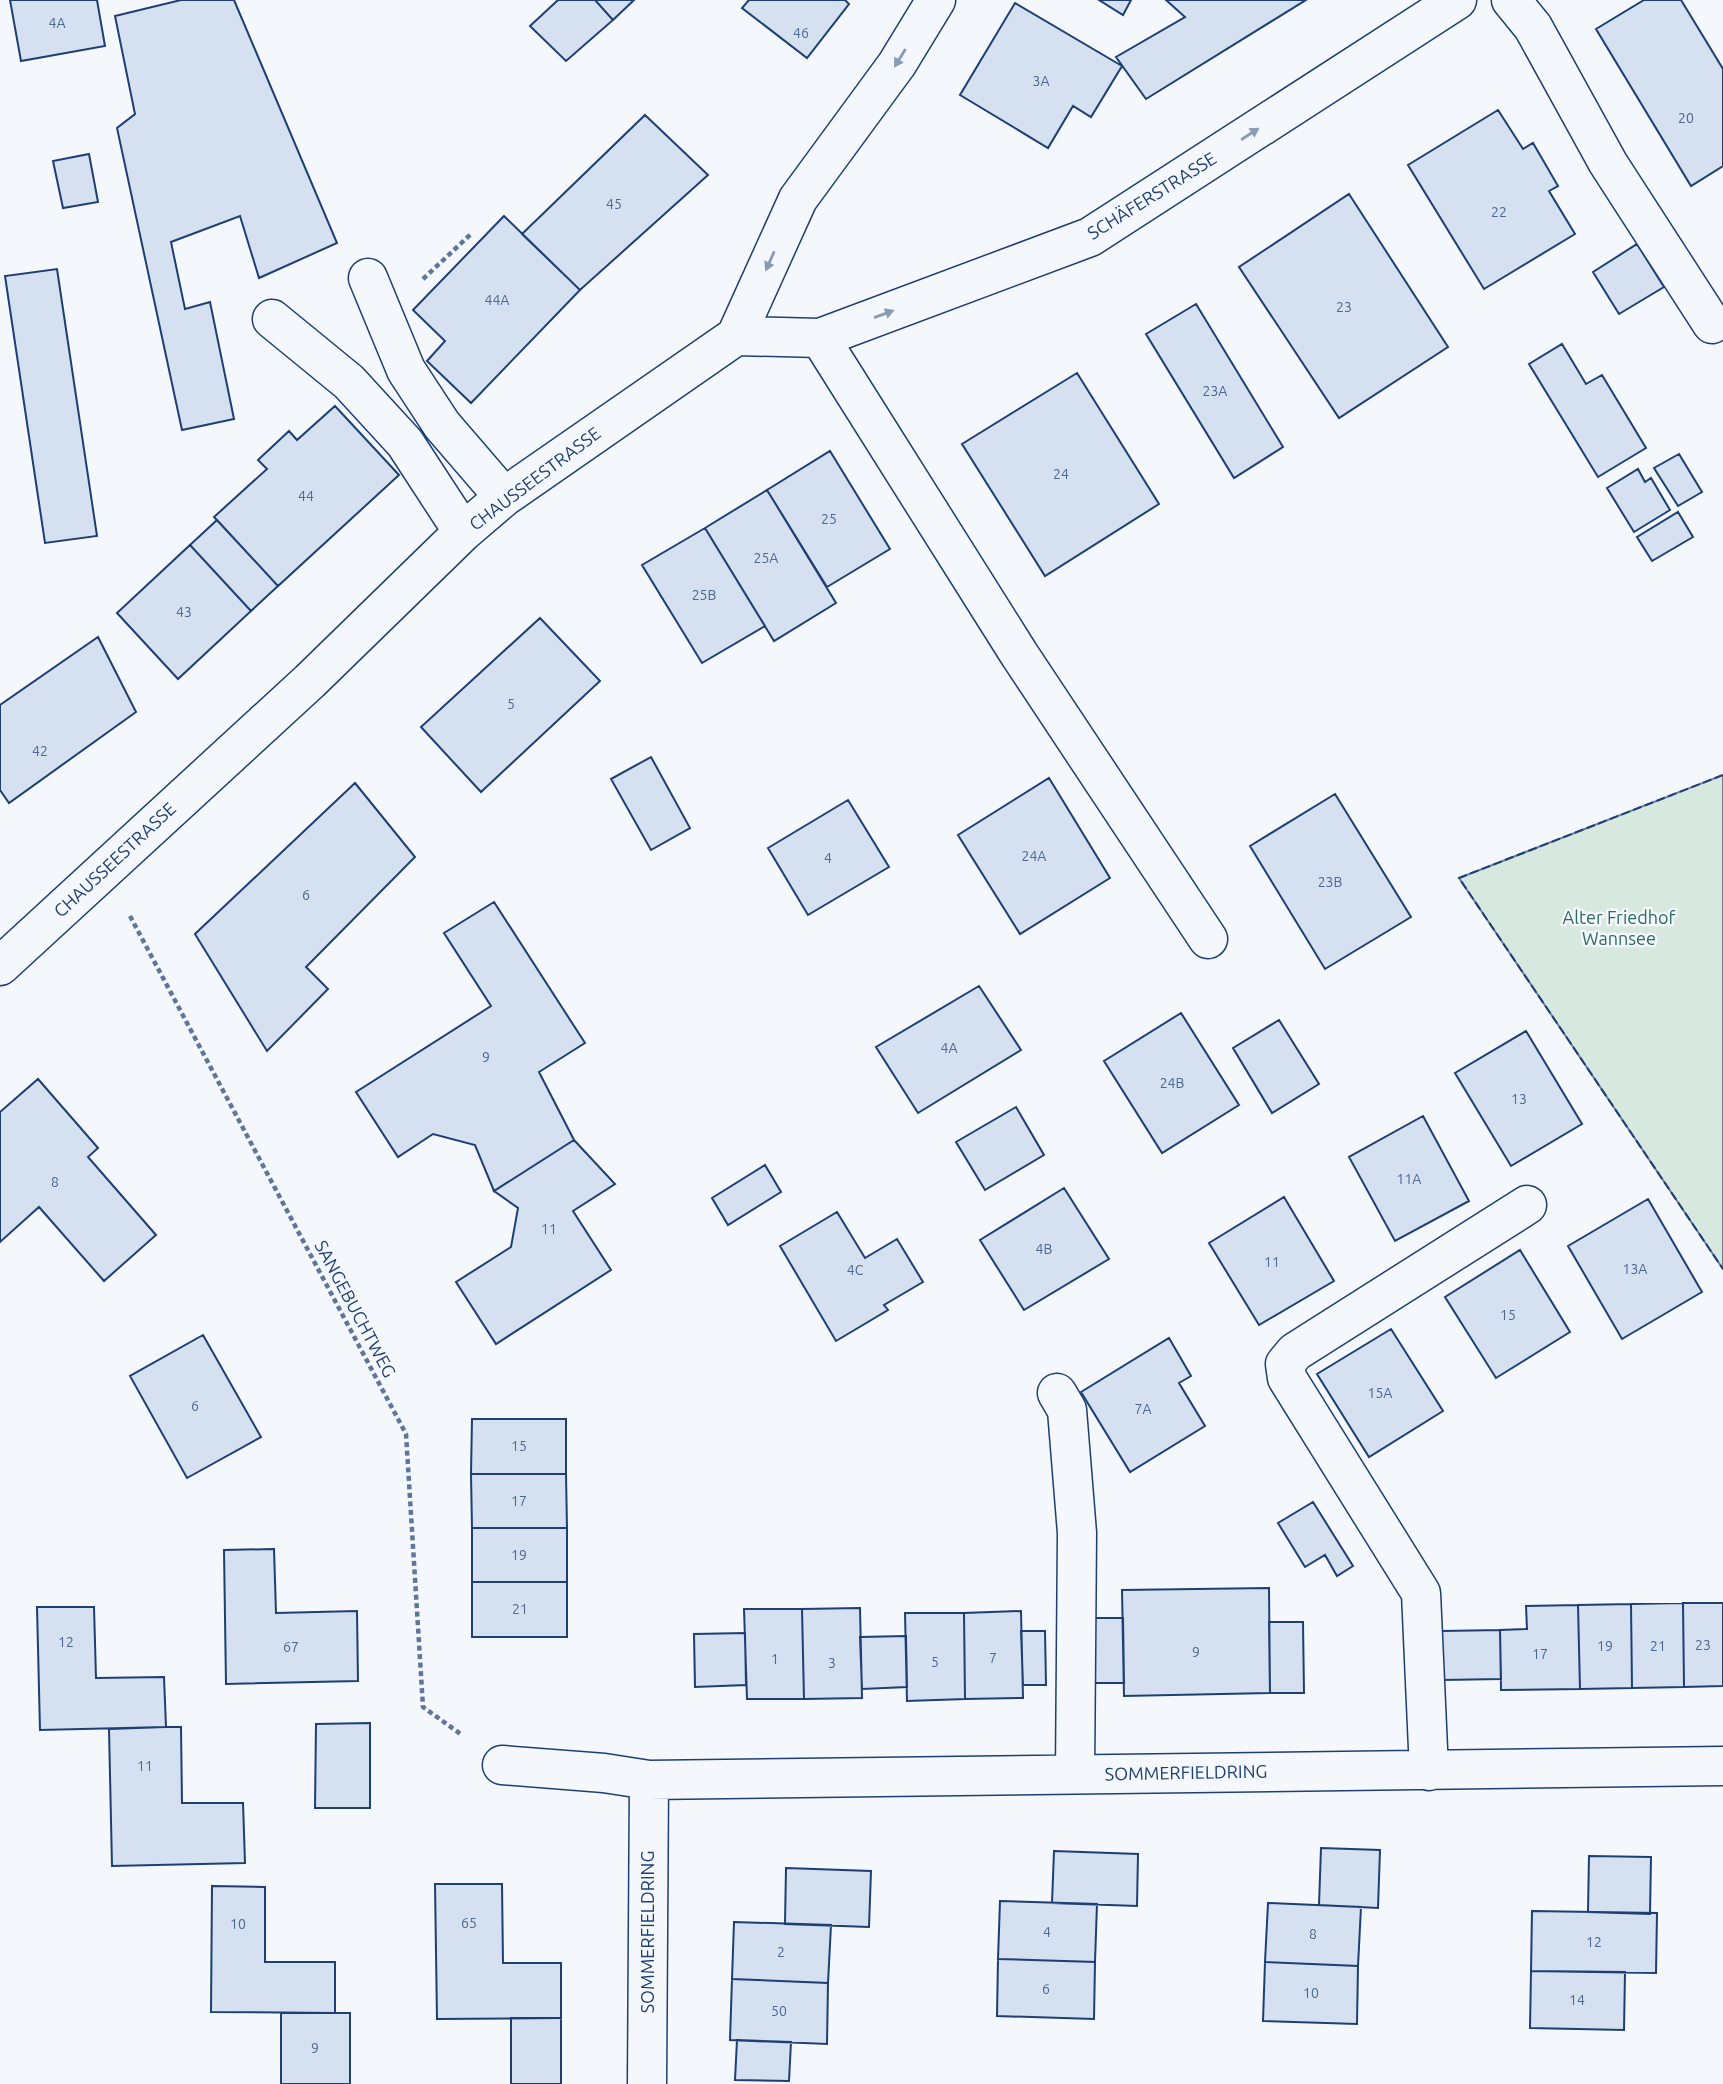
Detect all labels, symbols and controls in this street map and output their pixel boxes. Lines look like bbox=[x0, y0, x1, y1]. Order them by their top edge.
house number: 4A bbox=[49, 15, 66, 31]
house number: 46 bbox=[793, 25, 809, 41]
one-way arrow bbox=[894, 49, 907, 68]
house number: 3A bbox=[1033, 73, 1050, 89]
house number: 20 bbox=[1678, 110, 1694, 126]
one-way arrow bbox=[1241, 127, 1259, 141]
street label: SCHÄFERSTRASSE bbox=[1084, 148, 1219, 243]
house number: 45 bbox=[606, 196, 622, 212]
house number: 22 bbox=[1491, 204, 1507, 220]
one-way arrow bbox=[764, 251, 776, 271]
house number: 44A bbox=[485, 292, 509, 308]
house number: 23 bbox=[1336, 299, 1352, 315]
one-way arrow bbox=[873, 308, 894, 319]
house number: 23A bbox=[1203, 383, 1227, 399]
street label: CHAUSSEESTRASSE bbox=[465, 422, 604, 534]
house number: 24 bbox=[1053, 466, 1069, 482]
house number: 44 bbox=[298, 488, 314, 504]
house number: 25 bbox=[821, 511, 837, 527]
house number: 25A bbox=[754, 550, 778, 566]
house number: 25B bbox=[692, 587, 716, 603]
house number: 43 bbox=[176, 604, 192, 620]
house number: 5 bbox=[507, 696, 515, 712]
house number: 42 bbox=[32, 743, 48, 759]
street label: CHAUSSEESTRASSE bbox=[49, 798, 179, 921]
house number: 24A bbox=[1022, 848, 1046, 864]
house number: 4 bbox=[824, 850, 832, 866]
house number: 23B bbox=[1318, 874, 1342, 890]
house number: 6 bbox=[302, 887, 310, 903]
park label: Alter Friedhof Wannsee bbox=[1563, 907, 1676, 948]
house number: 4A bbox=[941, 1040, 958, 1056]
house number: 9 bbox=[482, 1049, 490, 1065]
house number: 24B bbox=[1160, 1075, 1184, 1091]
house number: 13 bbox=[1511, 1091, 1527, 1107]
house number: 11A bbox=[1397, 1171, 1421, 1187]
house number: 8 bbox=[51, 1174, 59, 1190]
house number: 11 bbox=[541, 1221, 557, 1237]
street label: SANGEBUCHTWEG bbox=[311, 1237, 400, 1380]
house number: 4B bbox=[1036, 1241, 1052, 1257]
house number: 11 bbox=[1264, 1254, 1280, 1270]
house number: 13A bbox=[1623, 1261, 1647, 1277]
house number: 4C bbox=[847, 1262, 864, 1278]
house number: 15 bbox=[1500, 1307, 1516, 1323]
house number: 15A bbox=[1368, 1385, 1392, 1401]
house number: 6 bbox=[191, 1398, 199, 1414]
house number: 7A bbox=[1135, 1401, 1152, 1417]
house number: 15 bbox=[511, 1438, 527, 1454]
house number: 17 bbox=[511, 1493, 527, 1509]
house number: 19 bbox=[511, 1547, 527, 1563]
house number: 21 bbox=[512, 1601, 528, 1617]
house number: 12 bbox=[58, 1634, 74, 1650]
house number: 23 bbox=[1695, 1637, 1711, 1653]
house number: 19 bbox=[1597, 1638, 1613, 1654]
house number: 21 bbox=[1650, 1638, 1666, 1654]
house number: 67 bbox=[283, 1639, 299, 1655]
house number: 9 bbox=[1192, 1644, 1200, 1660]
house number: 17 bbox=[1532, 1646, 1548, 1662]
house number: 7 bbox=[989, 1650, 997, 1666]
house number: 1 bbox=[771, 1651, 779, 1667]
house number: 5 bbox=[931, 1654, 939, 1670]
house number: 3 bbox=[828, 1655, 836, 1671]
house number: 11 bbox=[137, 1758, 153, 1774]
street label: SOMMERFIELDRING bbox=[1104, 1761, 1267, 1783]
street label: SOMMERFIELDRING bbox=[637, 1851, 657, 2013]
house number: 65 bbox=[461, 1915, 477, 1931]
house number: 10 bbox=[230, 1916, 246, 1932]
house number: 4 bbox=[1043, 1924, 1051, 1940]
house number: 8 bbox=[1309, 1926, 1317, 1942]
house number: 12 bbox=[1586, 1934, 1602, 1950]
house number: 2 bbox=[777, 1944, 785, 1960]
house number: 6 bbox=[1042, 1981, 1050, 1997]
house number: 10 bbox=[1303, 1985, 1319, 2001]
house number: 14 bbox=[1569, 1992, 1585, 2008]
house number: 50 bbox=[771, 2003, 787, 2019]
house number: 9 bbox=[311, 2040, 319, 2056]

